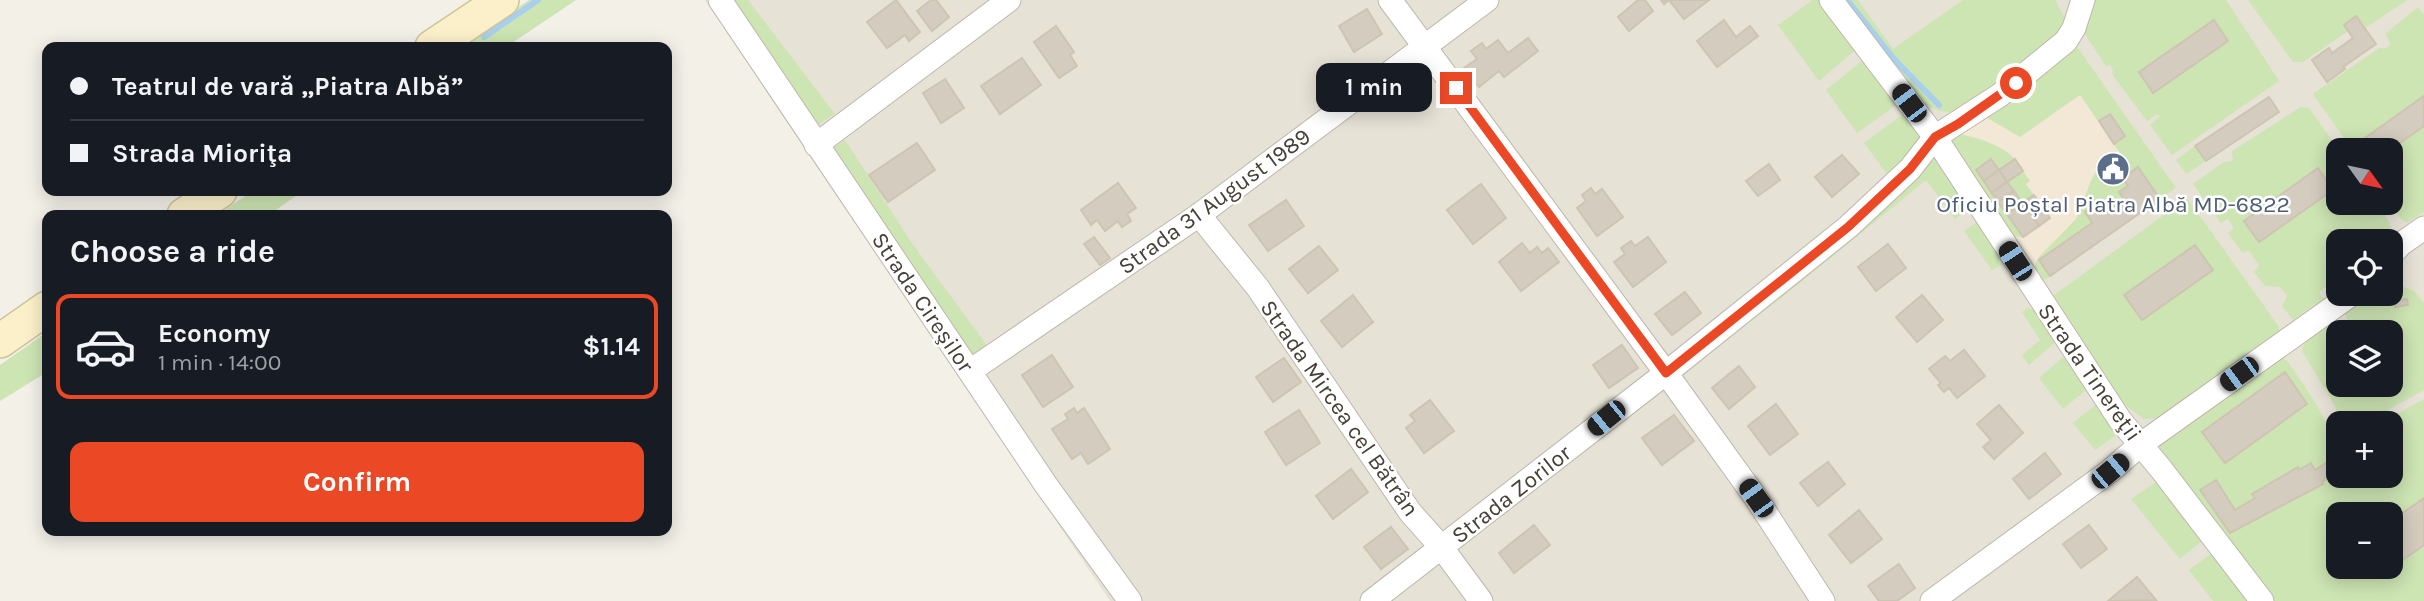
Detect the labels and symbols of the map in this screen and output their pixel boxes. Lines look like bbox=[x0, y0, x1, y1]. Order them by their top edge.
callout: 1 min bbox=[1316, 64, 1432, 112]
route start bbox=[2000, 67, 2032, 99]
route end bbox=[1440, 72, 1472, 104]
car bbox=[1888, 80, 1931, 126]
street label: Strada 31 August 1989 bbox=[1113, 123, 1316, 280]
north arrow bbox=[2326, 138, 2403, 215]
public building icon: Oficiu Poștal Piatra Albă MD-6822 bbox=[2094, 150, 2132, 188]
place label: Oficiu Poștal Piatra Albă MD-6822 bbox=[1936, 191, 2290, 218]
street label: Strada Cireşilor bbox=[866, 227, 980, 378]
car bbox=[1995, 238, 2036, 284]
street label: Strada Mircea cel Bătrân bbox=[1255, 295, 1425, 522]
street label: Strada Tinereţii bbox=[2032, 298, 2147, 446]
car bbox=[2216, 353, 2263, 395]
car bbox=[1584, 397, 1629, 439]
street label: Strada Zorilor bbox=[1446, 439, 1577, 549]
car bbox=[2088, 449, 2133, 493]
car bbox=[1736, 475, 1777, 521]

